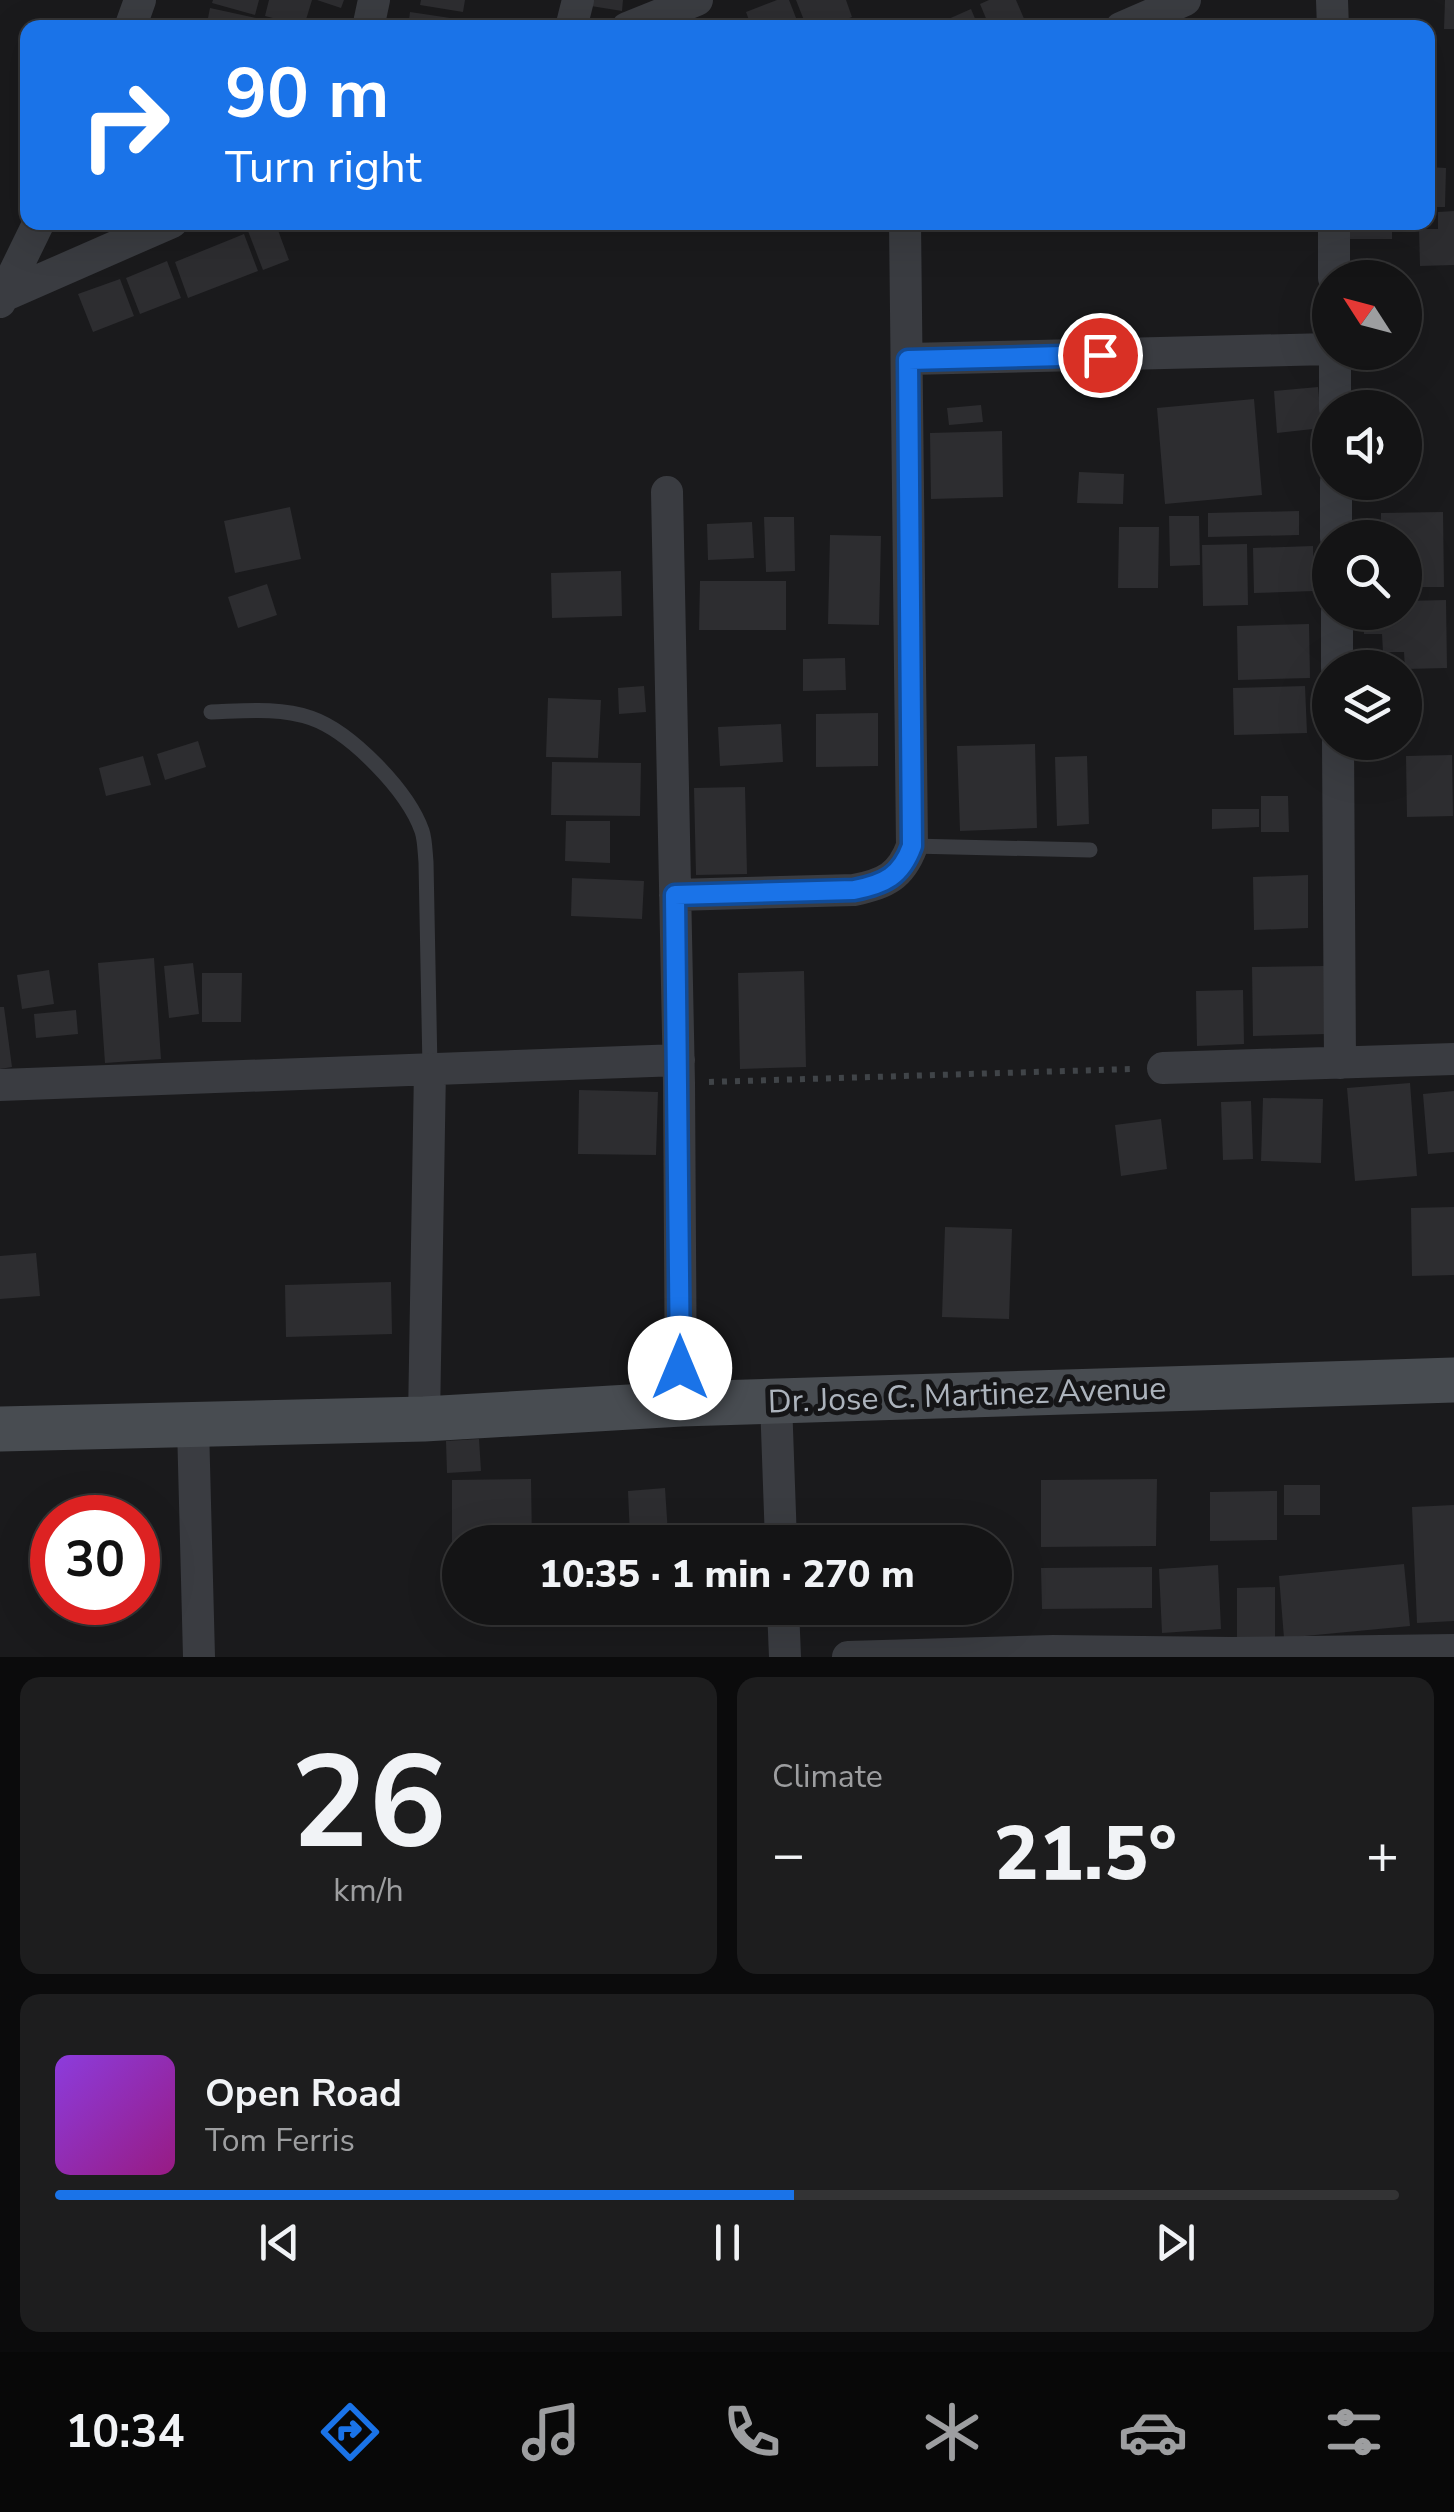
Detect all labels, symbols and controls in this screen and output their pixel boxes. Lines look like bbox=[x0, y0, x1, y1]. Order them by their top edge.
text: 90 m bbox=[225, 46, 389, 142]
icon: right bbox=[60, 60, 190, 190]
text: Turn right bbox=[225, 137, 422, 198]
north arrow bbox=[1312, 260, 1422, 370]
map controls bbox=[1312, 260, 1422, 760]
pin bbox=[1058, 313, 1143, 398]
icon: arrive bbox=[1073, 328, 1128, 383]
button: sound bbox=[1312, 390, 1422, 500]
button: search bbox=[1312, 520, 1422, 630]
button: layers bbox=[1312, 650, 1422, 760]
position arrow bbox=[628, 1316, 732, 1420]
street label: Dr. Jose C. Martinez Avenue bbox=[767, 1367, 1167, 1423]
speed limit sign: 30 bbox=[30, 1495, 160, 1625]
text: 10:35 · 1 min · 270 m bbox=[539, 1549, 915, 1600]
text: 26 bbox=[290, 1715, 447, 1892]
text: Climate bbox=[772, 1755, 883, 1798]
text: 21.5° bbox=[994, 1803, 1177, 1905]
text: − bbox=[772, 1817, 805, 1892]
text: + bbox=[1366, 1817, 1399, 1892]
text: km/h bbox=[333, 1869, 404, 1912]
text: Open Road bbox=[205, 2068, 402, 2119]
text: Tom Ferris bbox=[205, 2119, 355, 2162]
icon: previous bbox=[252, 2215, 307, 2270]
icon: pause bbox=[700, 2215, 755, 2270]
icon: next bbox=[1148, 2215, 1203, 2270]
icon: directions bbox=[315, 2397, 385, 2467]
icon: music bbox=[516, 2397, 586, 2467]
icon: phone bbox=[717, 2397, 787, 2467]
icon: climate bbox=[917, 2397, 987, 2467]
icon: car bbox=[1118, 2397, 1188, 2467]
icon: filters bbox=[1319, 2397, 1389, 2467]
text: 10:34 bbox=[65, 2402, 185, 2463]

